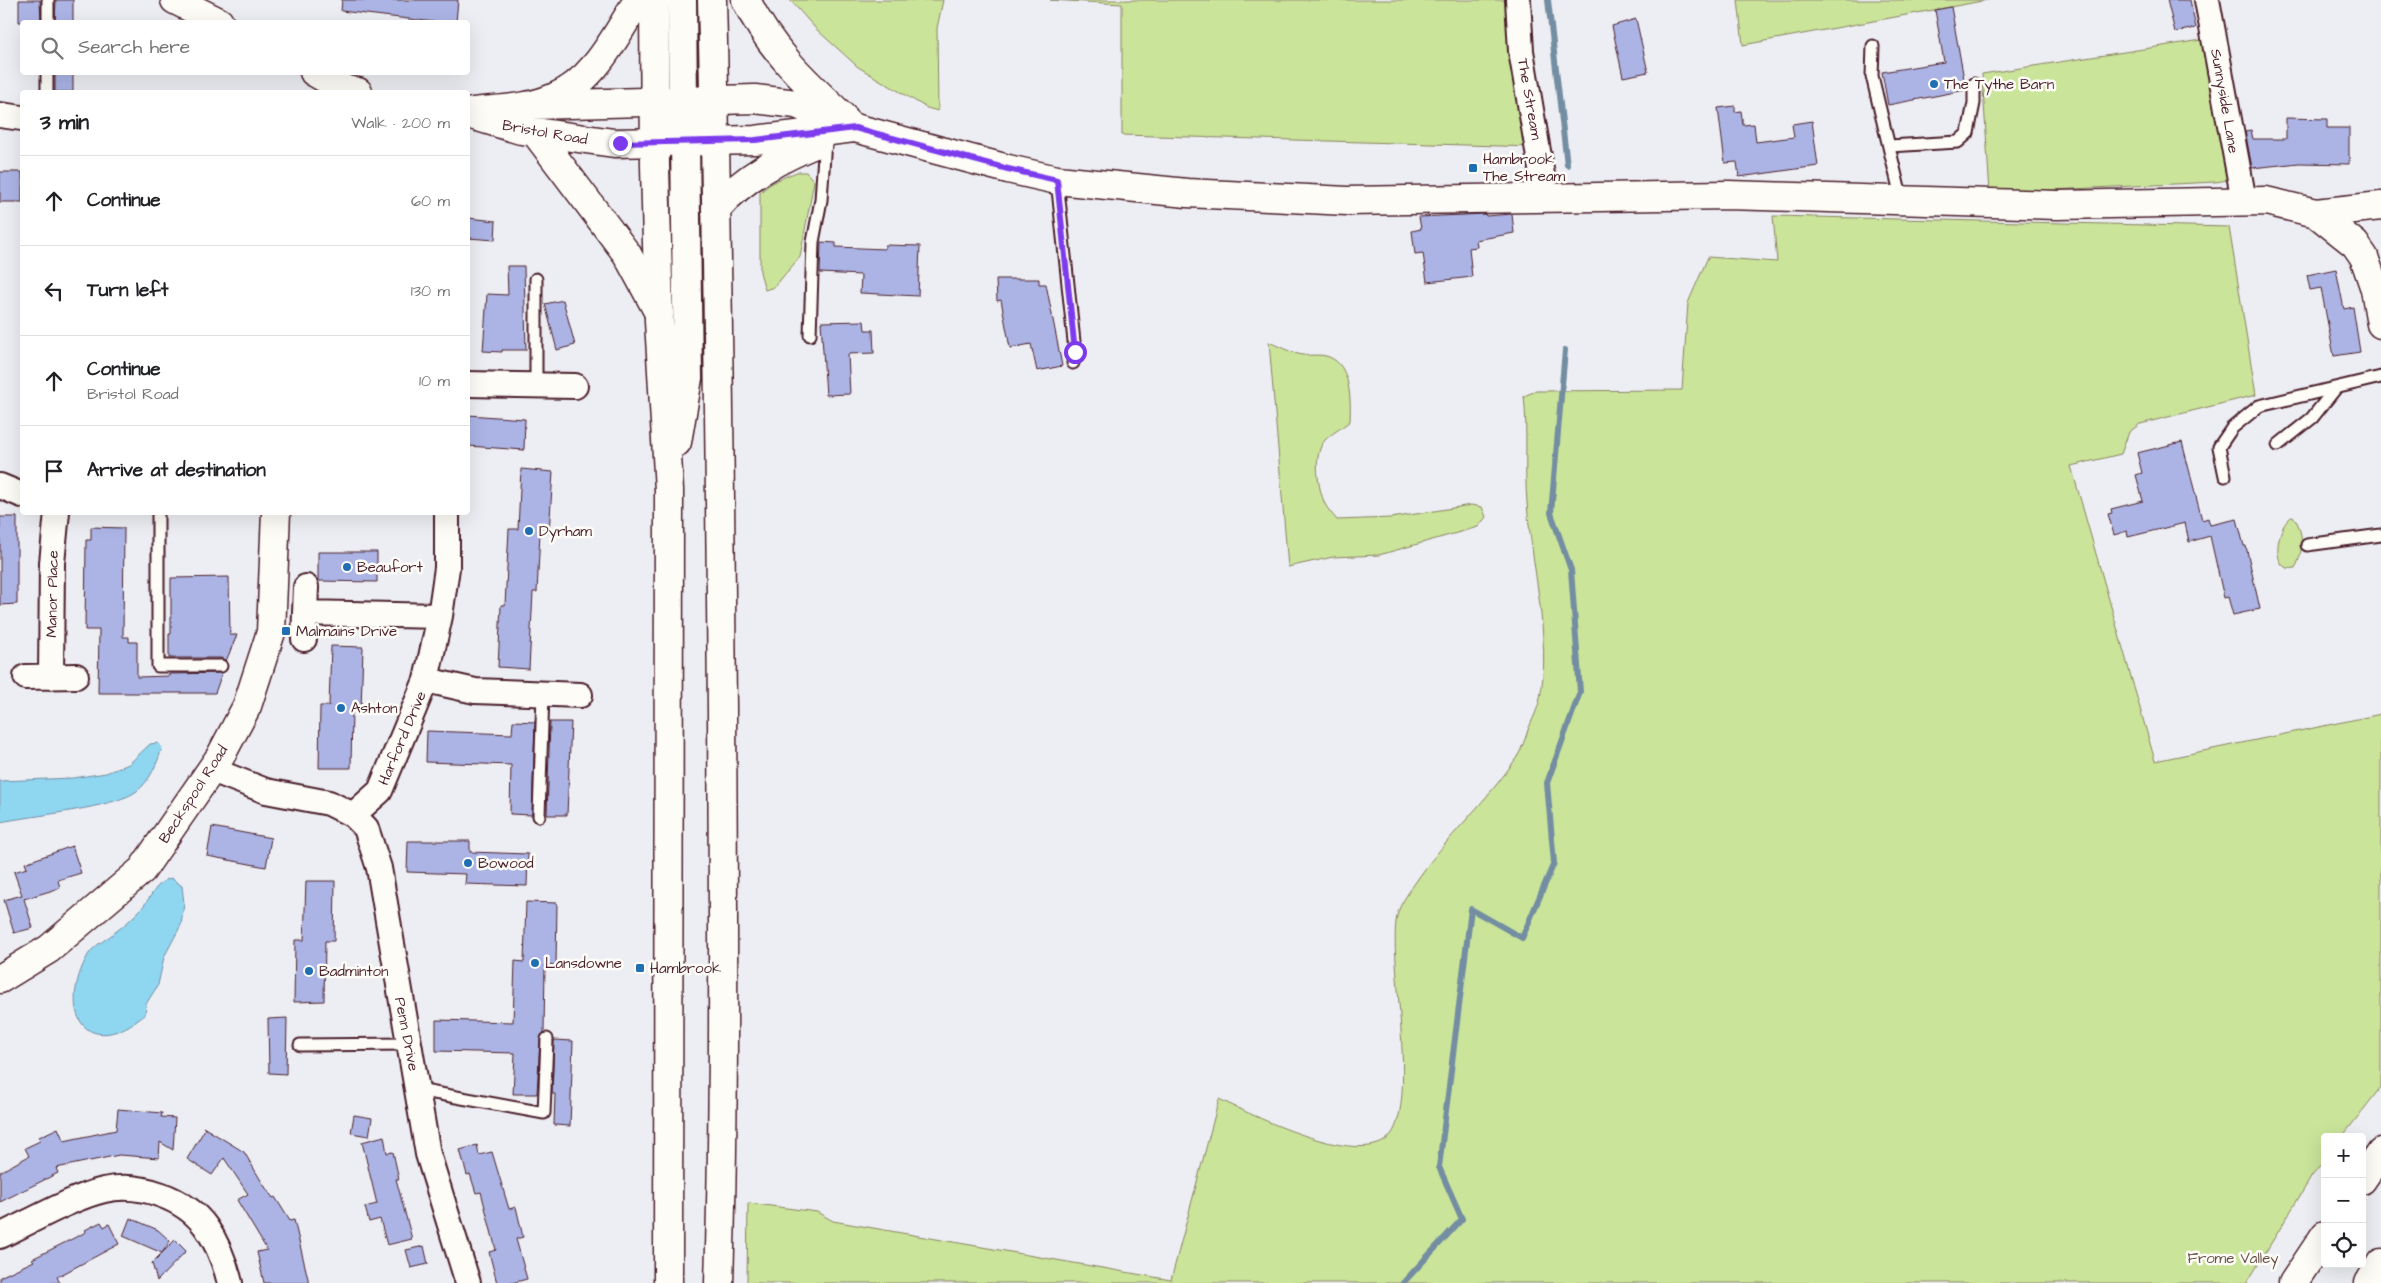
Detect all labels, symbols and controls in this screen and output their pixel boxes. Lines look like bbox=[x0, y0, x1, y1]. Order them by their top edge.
search box bbox=[20, 20, 470, 75]
icon: search bbox=[38, 34, 66, 62]
text: Search here bbox=[78, 34, 190, 61]
street label: Sunnyside Lane bbox=[2204, 47, 2244, 155]
street label: The Stream bbox=[1512, 57, 1547, 142]
place label: The Tythe Barn bbox=[1944, 74, 2055, 96]
marker: The Tythe Barn bbox=[1928, 78, 1940, 90]
text: 3 min bbox=[40, 108, 89, 137]
text: Walk · 200 m bbox=[351, 112, 450, 134]
street label: Bristol Road bbox=[501, 115, 589, 150]
route end bbox=[609, 132, 632, 155]
place label: Hambrook The Stream bbox=[1483, 149, 1566, 187]
marker: Hambrook The Stream bbox=[1467, 162, 1479, 174]
icon: ahead bbox=[40, 187, 68, 215]
text: Continue bbox=[87, 187, 161, 214]
text: 60 m bbox=[411, 190, 450, 212]
icon: left bbox=[40, 277, 68, 305]
text: Turn left bbox=[87, 277, 168, 304]
text: 130 m bbox=[411, 280, 450, 302]
route start bbox=[1064, 341, 1087, 364]
text: Continue bbox=[87, 356, 161, 383]
icon: ahead bbox=[40, 367, 68, 395]
text: 10 m bbox=[419, 370, 450, 392]
text: Bristol Road bbox=[87, 383, 179, 405]
icon: arrive bbox=[40, 457, 68, 485]
text: Arrive at destination bbox=[87, 457, 266, 484]
place label: Dyrham bbox=[539, 521, 592, 543]
marker: Dyrham bbox=[523, 525, 535, 537]
street label: Manor Place bbox=[41, 550, 64, 638]
place label: Beaufort bbox=[357, 557, 423, 578]
marker: Beaufort bbox=[341, 561, 353, 573]
place label: Malmains Drive bbox=[296, 621, 397, 642]
marker: Malmains Drive bbox=[280, 625, 292, 637]
street label: Harford Drive bbox=[373, 688, 432, 789]
place label: Ashton bbox=[351, 698, 398, 719]
marker: Ashton bbox=[335, 702, 347, 714]
street label: Beckspool Road bbox=[154, 741, 233, 847]
place label: Bowood bbox=[478, 853, 534, 874]
marker: Bowood bbox=[462, 857, 474, 869]
place label: Lansdowne bbox=[545, 953, 622, 974]
marker: Lansdowne bbox=[529, 957, 541, 969]
place label: Hambrook bbox=[650, 958, 721, 979]
place label: Badminton bbox=[319, 961, 389, 982]
marker: Hambrook bbox=[634, 962, 646, 974]
marker: Badminton bbox=[303, 965, 315, 977]
street label: Penn Drive bbox=[389, 995, 424, 1073]
map controls bbox=[2321, 1133, 2366, 1268]
button: + bbox=[2321, 1133, 2366, 1178]
button: − bbox=[2321, 1178, 2366, 1223]
button: locate bbox=[2321, 1223, 2366, 1268]
park label: Frome Valley bbox=[2188, 1248, 2279, 1270]

